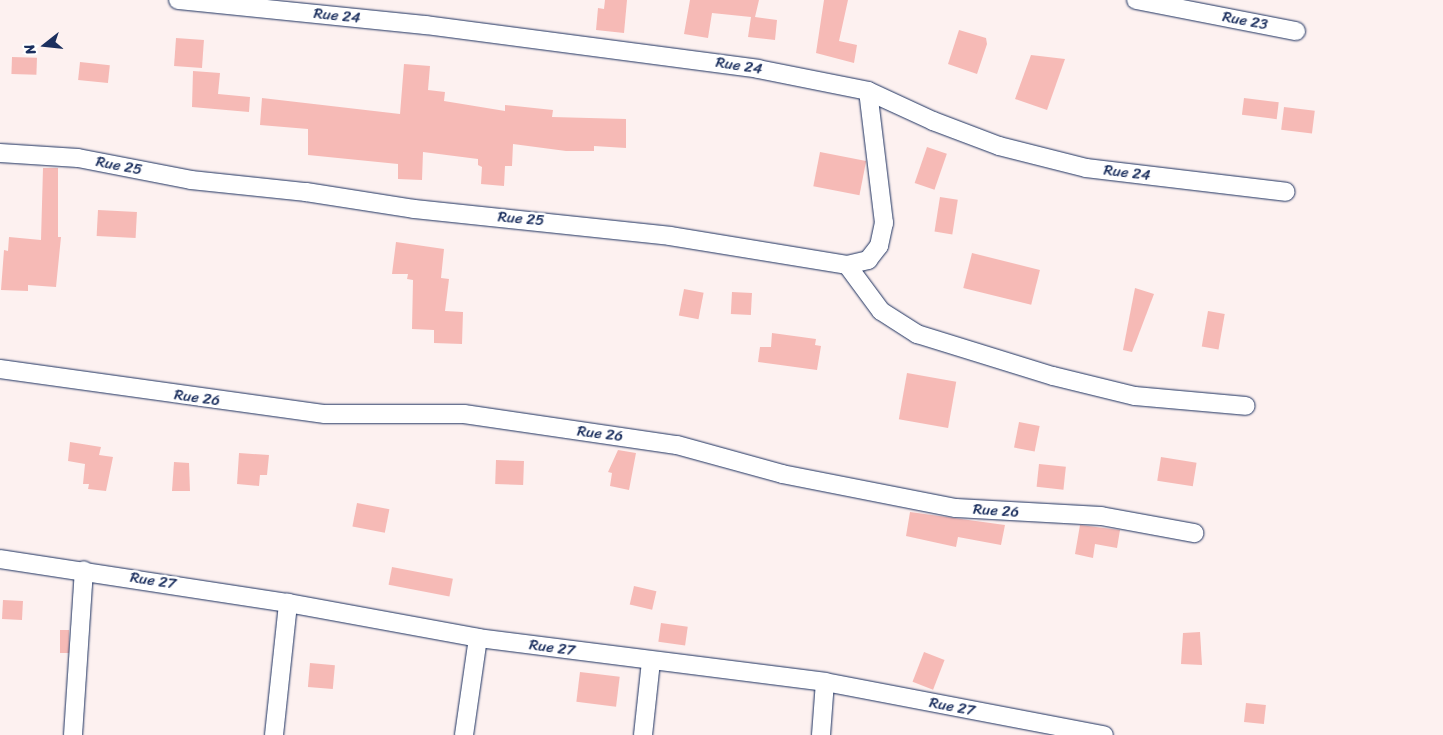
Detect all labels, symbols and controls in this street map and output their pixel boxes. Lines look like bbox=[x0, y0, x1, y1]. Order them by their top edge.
street label: Rue 24 bbox=[313, 5, 361, 27]
street label: Rue 23 bbox=[1221, 8, 1269, 34]
north arrow bbox=[20, 20, 70, 70]
text: N bbox=[17, 41, 43, 57]
street label: Rue 24 bbox=[714, 53, 764, 79]
street label: Rue 25 bbox=[94, 153, 144, 179]
street label: Rue 24 bbox=[1103, 161, 1151, 185]
street label: Rue 25 bbox=[497, 208, 545, 230]
street label: Rue 26 bbox=[173, 386, 221, 410]
street label: Rue 26 bbox=[576, 422, 624, 446]
street label: Rue 26 bbox=[972, 500, 1020, 522]
street label: Rue 27 bbox=[129, 569, 177, 593]
street label: Rue 27 bbox=[528, 636, 576, 660]
street label: Rue 27 bbox=[928, 694, 976, 720]

